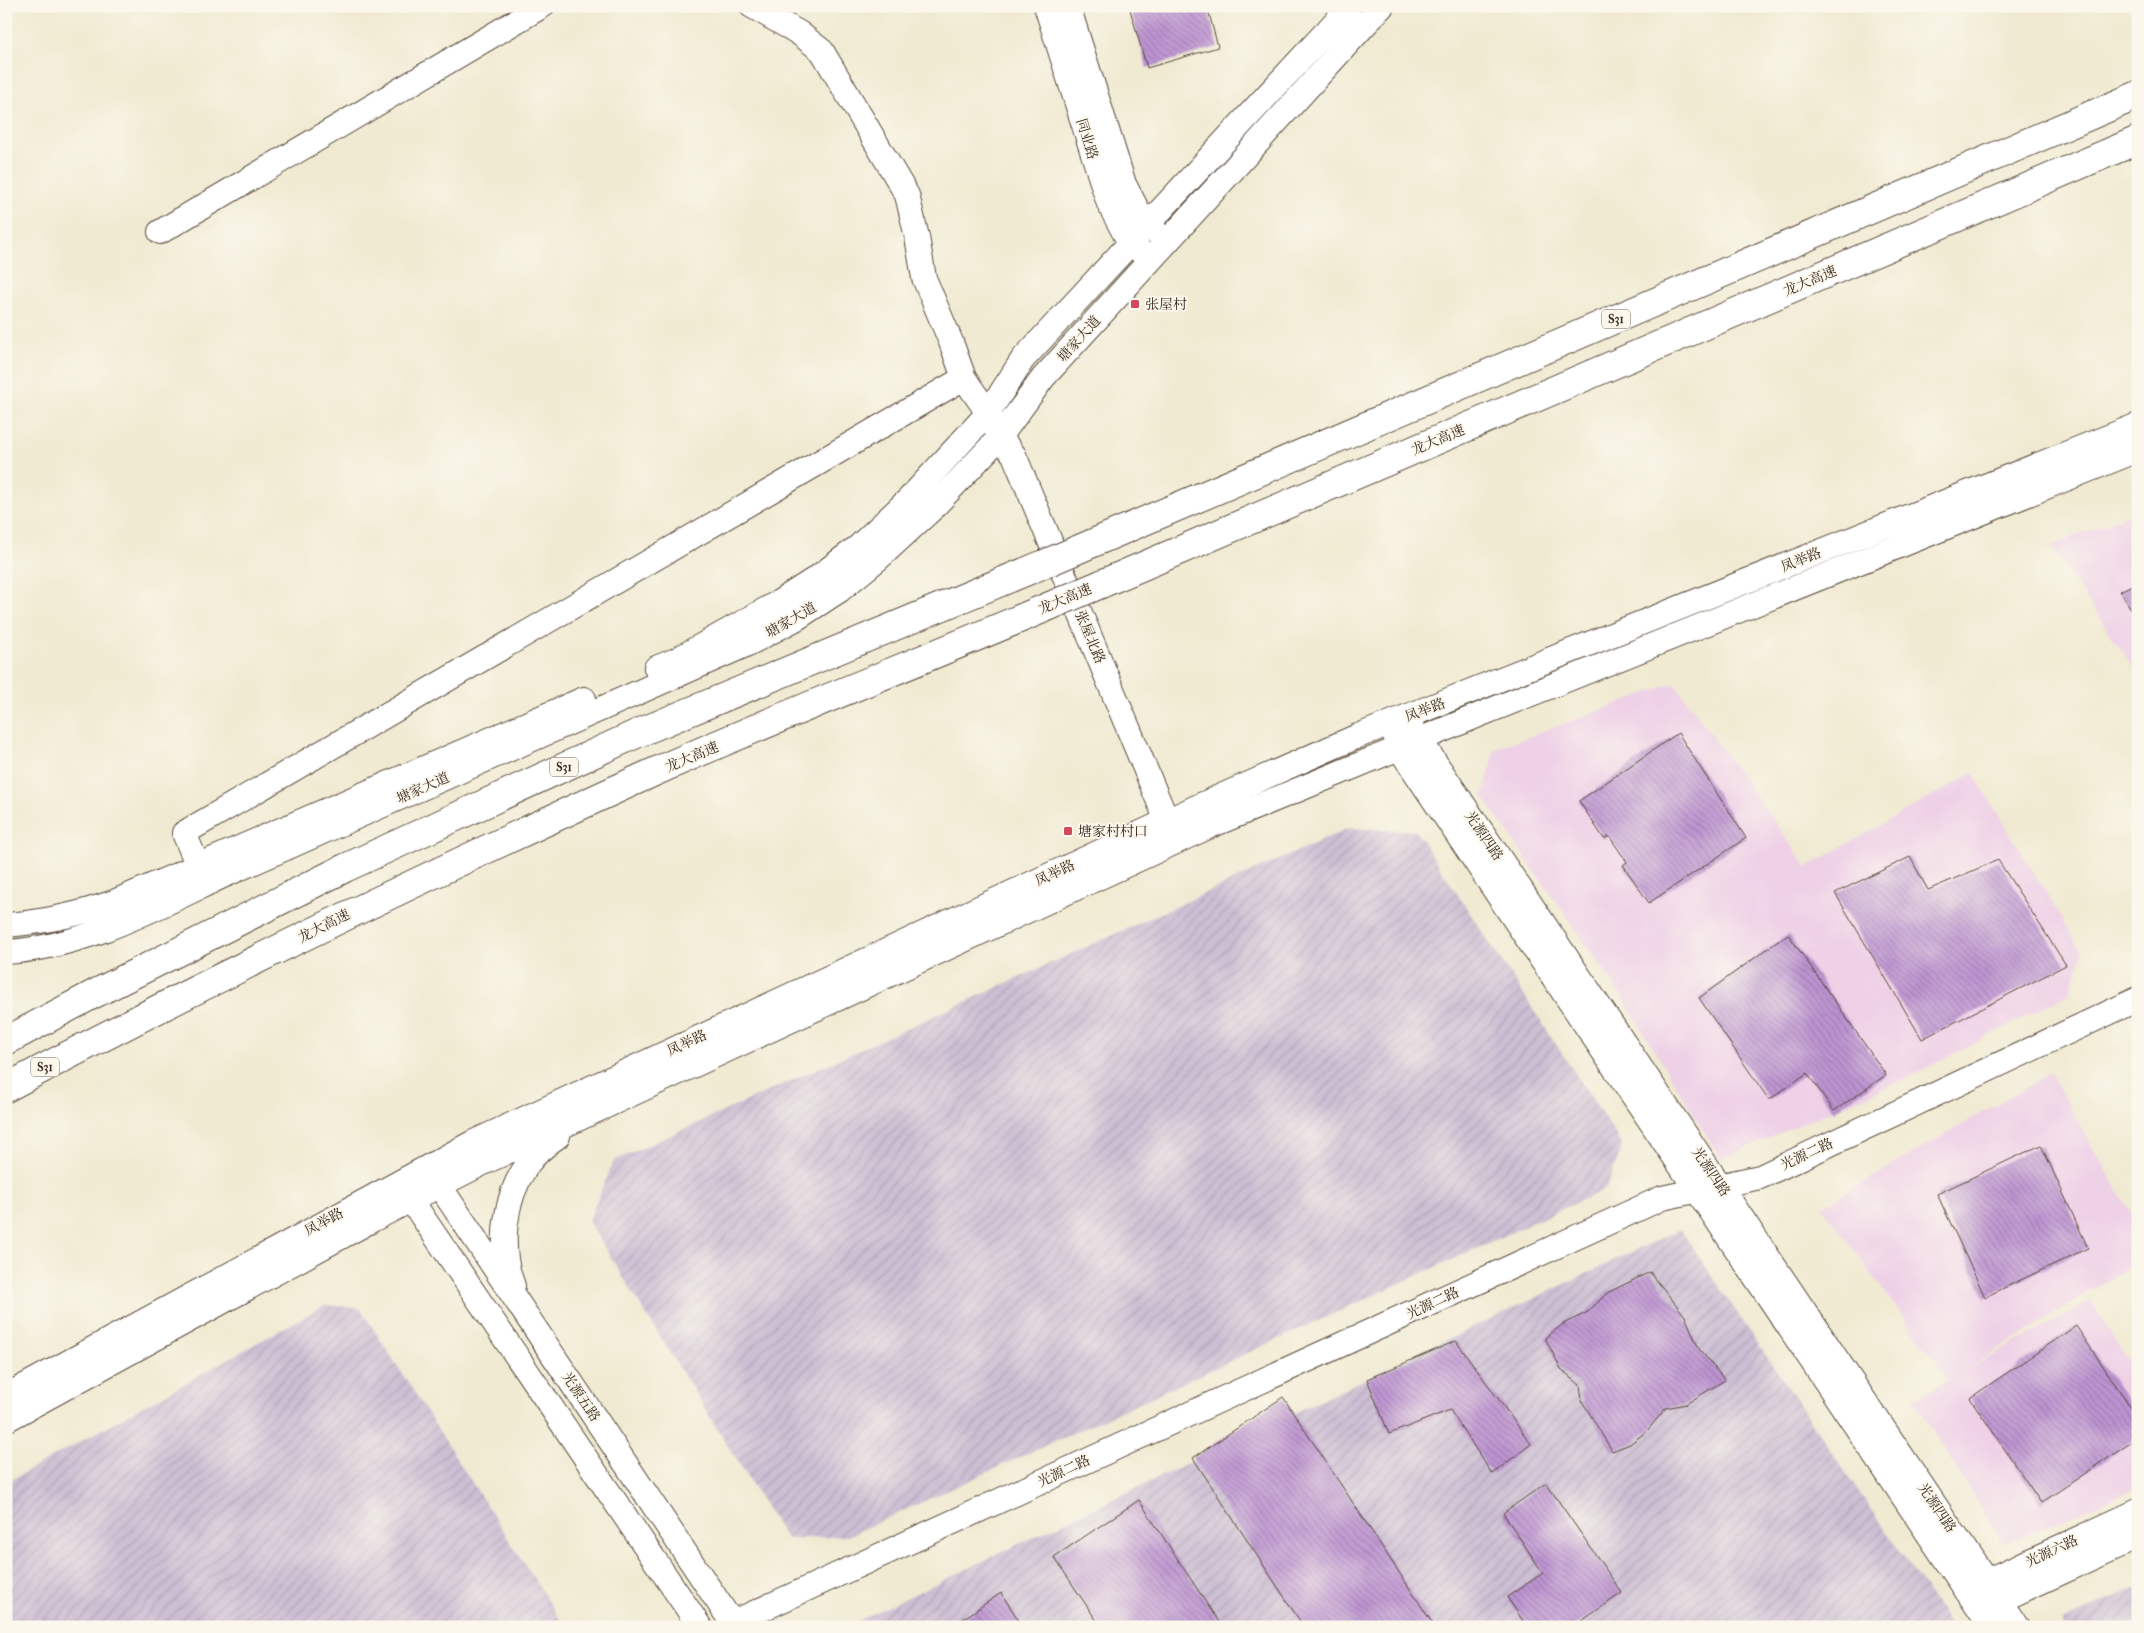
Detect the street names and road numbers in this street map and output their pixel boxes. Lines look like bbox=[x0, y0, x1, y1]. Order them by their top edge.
street label: 同业路 bbox=[1073, 116, 1101, 162]
street label: 龙大高速 bbox=[1781, 262, 1839, 300]
road number: S31 bbox=[1602, 310, 1630, 328]
street label: 塘家大道 bbox=[1054, 313, 1104, 365]
street label: 龙大高速 bbox=[1409, 421, 1467, 459]
street label: 凤举路 bbox=[1778, 544, 1824, 576]
street label: 龙大高速 bbox=[1036, 580, 1094, 618]
street label: 塘家大道 bbox=[763, 599, 819, 641]
street label: 张屋北路 bbox=[1071, 608, 1109, 666]
street label: 凤举路 bbox=[1402, 695, 1448, 725]
street label: 龙大高速 bbox=[663, 738, 721, 776]
road number: S31 bbox=[550, 758, 578, 776]
street label: 塘家大道 bbox=[394, 769, 452, 807]
street label: 光源四路 bbox=[1461, 808, 1507, 864]
street label: 凤举路 bbox=[1032, 856, 1078, 890]
street label: 龙大高速 bbox=[295, 906, 353, 946]
street label: 凤举路 bbox=[664, 1026, 710, 1060]
road number: S31 bbox=[31, 1058, 59, 1076]
street label: 光源二路 bbox=[1778, 1134, 1836, 1174]
street label: 光源四路 bbox=[1688, 1144, 1734, 1200]
street label: 凤举路 bbox=[302, 1204, 346, 1240]
street label: 光源二路 bbox=[1404, 1283, 1462, 1323]
street label: 光源五路 bbox=[558, 1369, 604, 1425]
street label: 光源二路 bbox=[1035, 1451, 1093, 1491]
street label: 光源四路 bbox=[1914, 1480, 1960, 1536]
street label: 光源六路 bbox=[2023, 1531, 2081, 1571]

